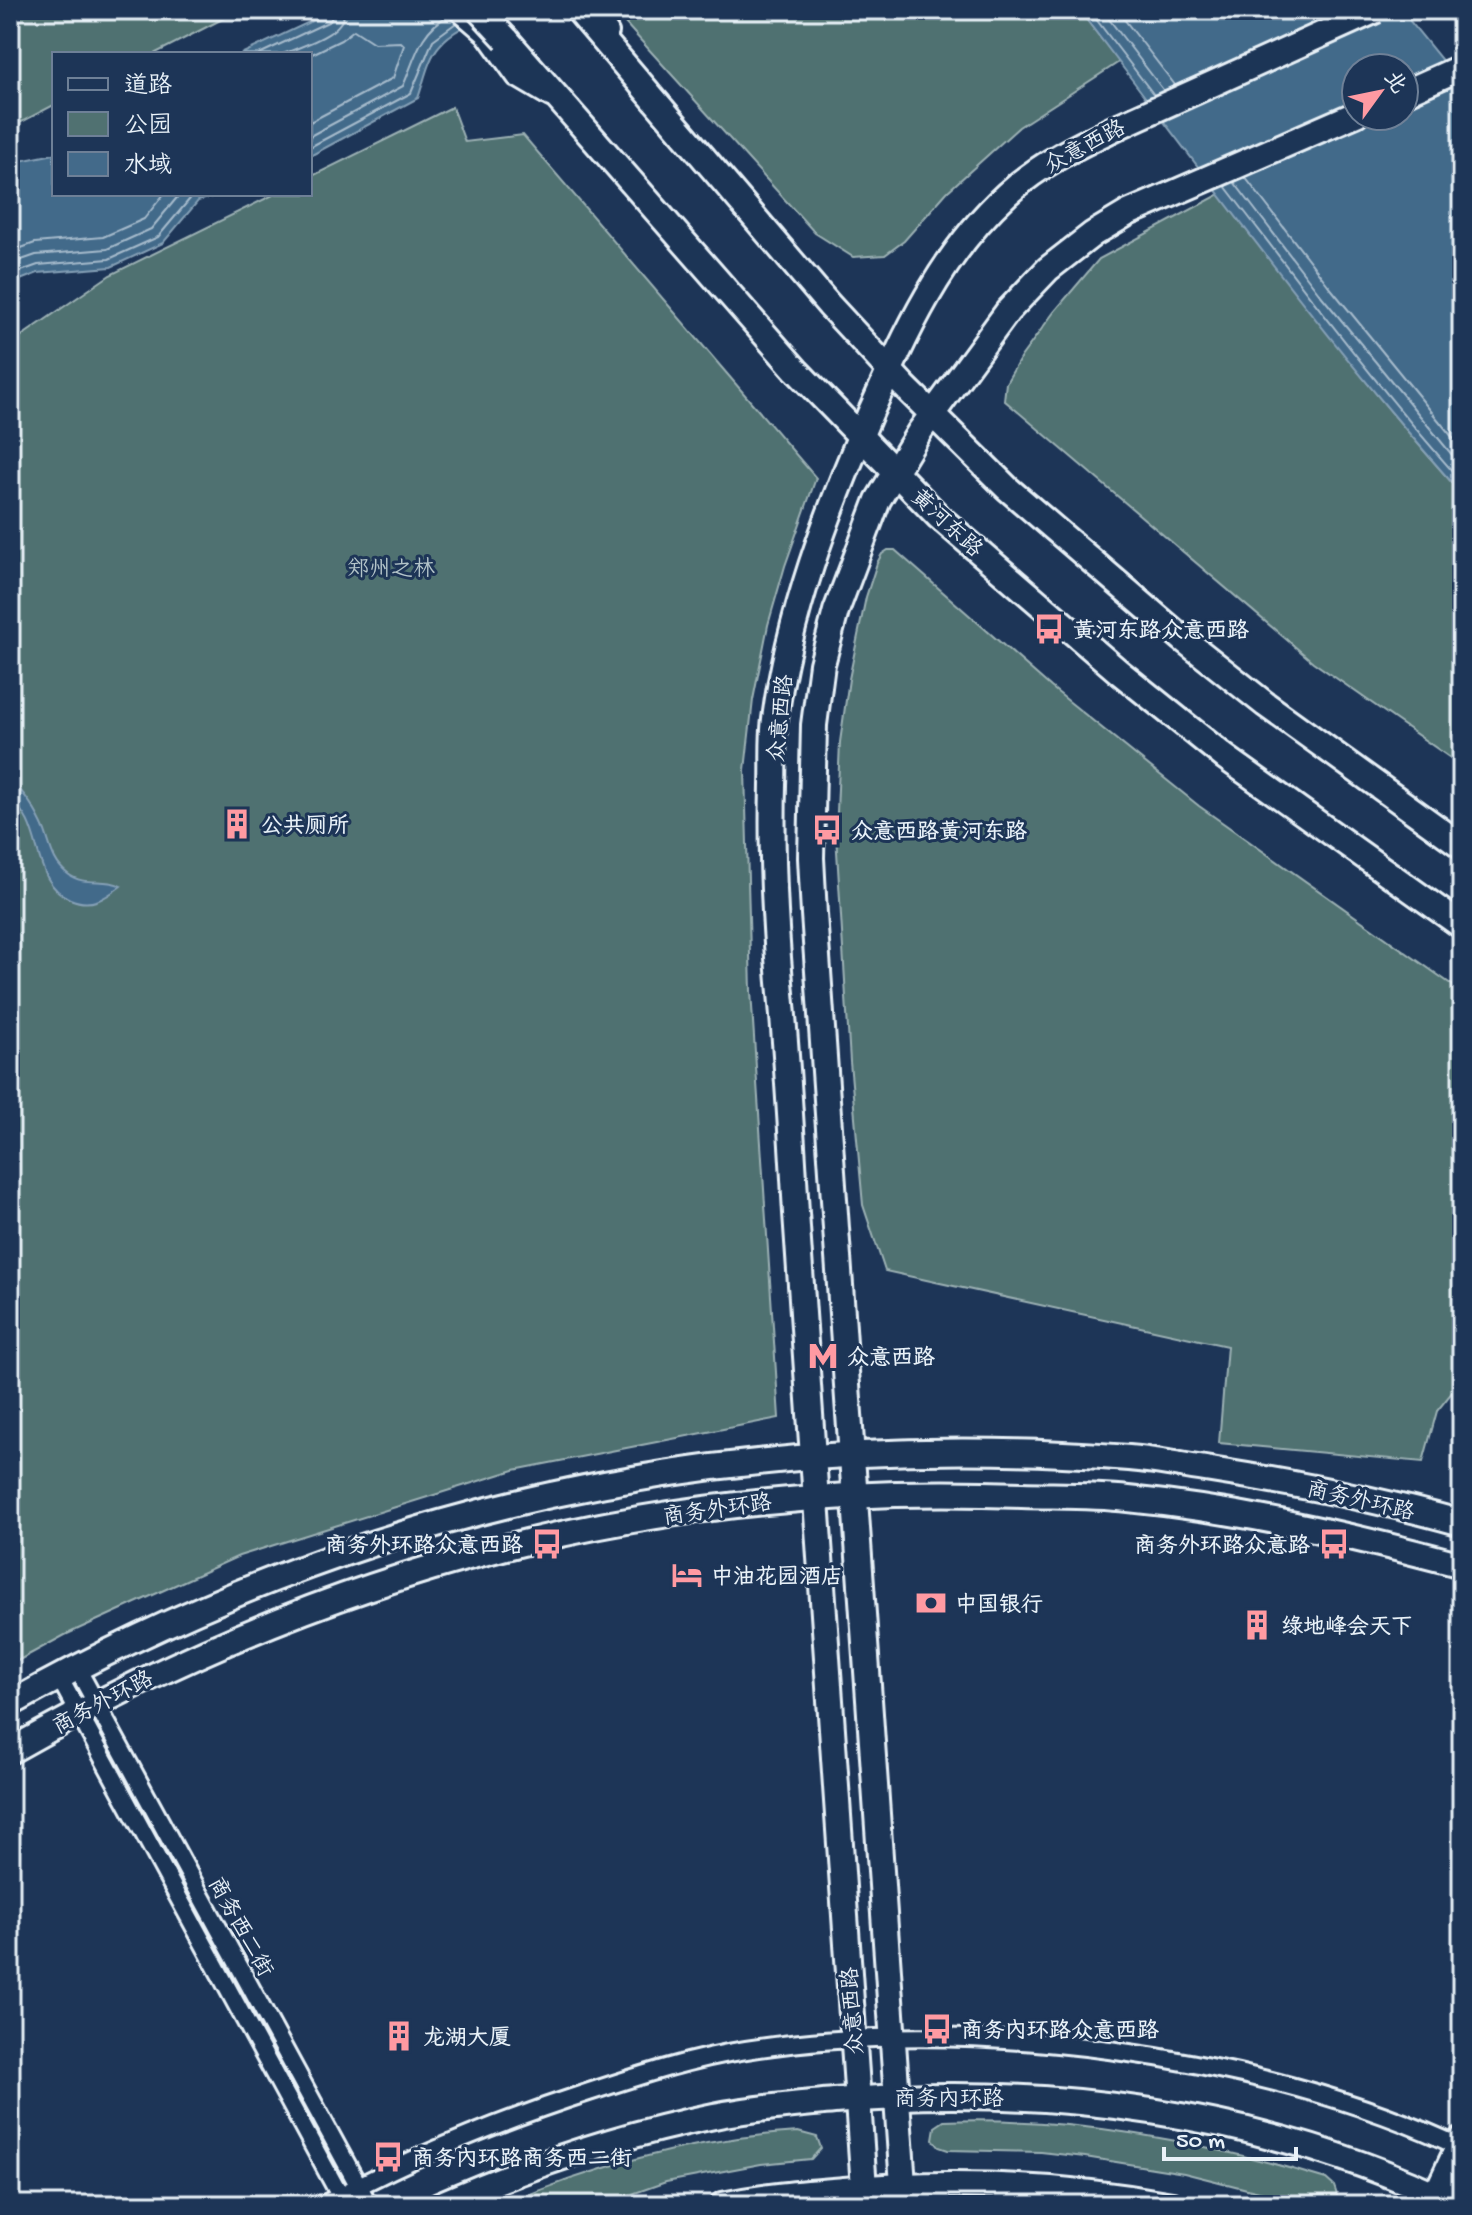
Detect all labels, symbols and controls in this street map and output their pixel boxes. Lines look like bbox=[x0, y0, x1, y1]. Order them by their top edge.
legend bbox=[52, 52, 312, 196]
north arrow bbox=[1340, 52, 1420, 132]
text: 北 bbox=[1377, 67, 1410, 100]
text: 道路 bbox=[124, 71, 172, 102]
text: 公园 bbox=[124, 113, 172, 142]
street label: 众意西路 bbox=[1040, 115, 1131, 181]
text: 水域 bbox=[124, 152, 172, 182]
street label: 黄河东路 bbox=[904, 484, 988, 564]
park label: 郑州之林 bbox=[347, 556, 435, 584]
bus stop icon: 黄河东路众意西路 bbox=[1032, 612, 1066, 646]
place label: 黄河东路众意西路 bbox=[1073, 618, 1249, 646]
street label: 众意西路 bbox=[763, 673, 801, 764]
building icon: 公共厕所 bbox=[220, 807, 254, 841]
place label: 公共厕所 bbox=[261, 813, 349, 841]
bus stop icon: 众意西路黄河东路 bbox=[810, 813, 844, 847]
place label: 众意西路黄河东路 bbox=[851, 819, 1027, 847]
metro station icon: 众意西路 bbox=[806, 1339, 840, 1373]
place label: 众意西路 bbox=[847, 1345, 935, 1373]
street label: 商务外环路 bbox=[1304, 1476, 1417, 1528]
street label: 商务外环路 bbox=[661, 1489, 774, 1532]
bus stop icon: 商务外环路众意西路 bbox=[530, 1527, 564, 1561]
bus stop icon: 商务外环路众意路 bbox=[1317, 1527, 1351, 1561]
place label: 商务外环路众意西路 bbox=[325, 1533, 523, 1561]
place label: 商务外环路众意路 bbox=[1134, 1533, 1310, 1561]
hotel icon: 中油花园酒店 bbox=[670, 1558, 704, 1592]
place label: 中油花园酒店 bbox=[711, 1564, 843, 1592]
bank icon: 中国银行 bbox=[914, 1586, 948, 1620]
place label: 中国银行 bbox=[955, 1592, 1043, 1620]
building icon: 绿地峰会天下 bbox=[1240, 1608, 1274, 1642]
place label: 绿地峰会天下 bbox=[1281, 1614, 1413, 1642]
street label: 商务外环路 bbox=[48, 1665, 159, 1742]
street label: 商务西二街 bbox=[200, 1873, 277, 1982]
street label: 众意西路 bbox=[837, 1966, 871, 2056]
bus stop icon: 商务内环路众意西路 bbox=[920, 2012, 954, 2046]
place label: 商务内环路众意西路 bbox=[961, 2018, 1159, 2046]
building icon: 龙湖大厦 bbox=[382, 2019, 416, 2053]
place label: 龙湖大厦 bbox=[423, 2025, 511, 2053]
street label: 商务内环路 bbox=[894, 2086, 1004, 2114]
scale bar bbox=[1164, 2111, 1296, 2161]
text: 50 m bbox=[1176, 2128, 1225, 2157]
bus stop icon: 商务内环路商务西二街 bbox=[371, 2140, 405, 2174]
place label: 商务内环路商务西二街 bbox=[412, 2146, 632, 2174]

